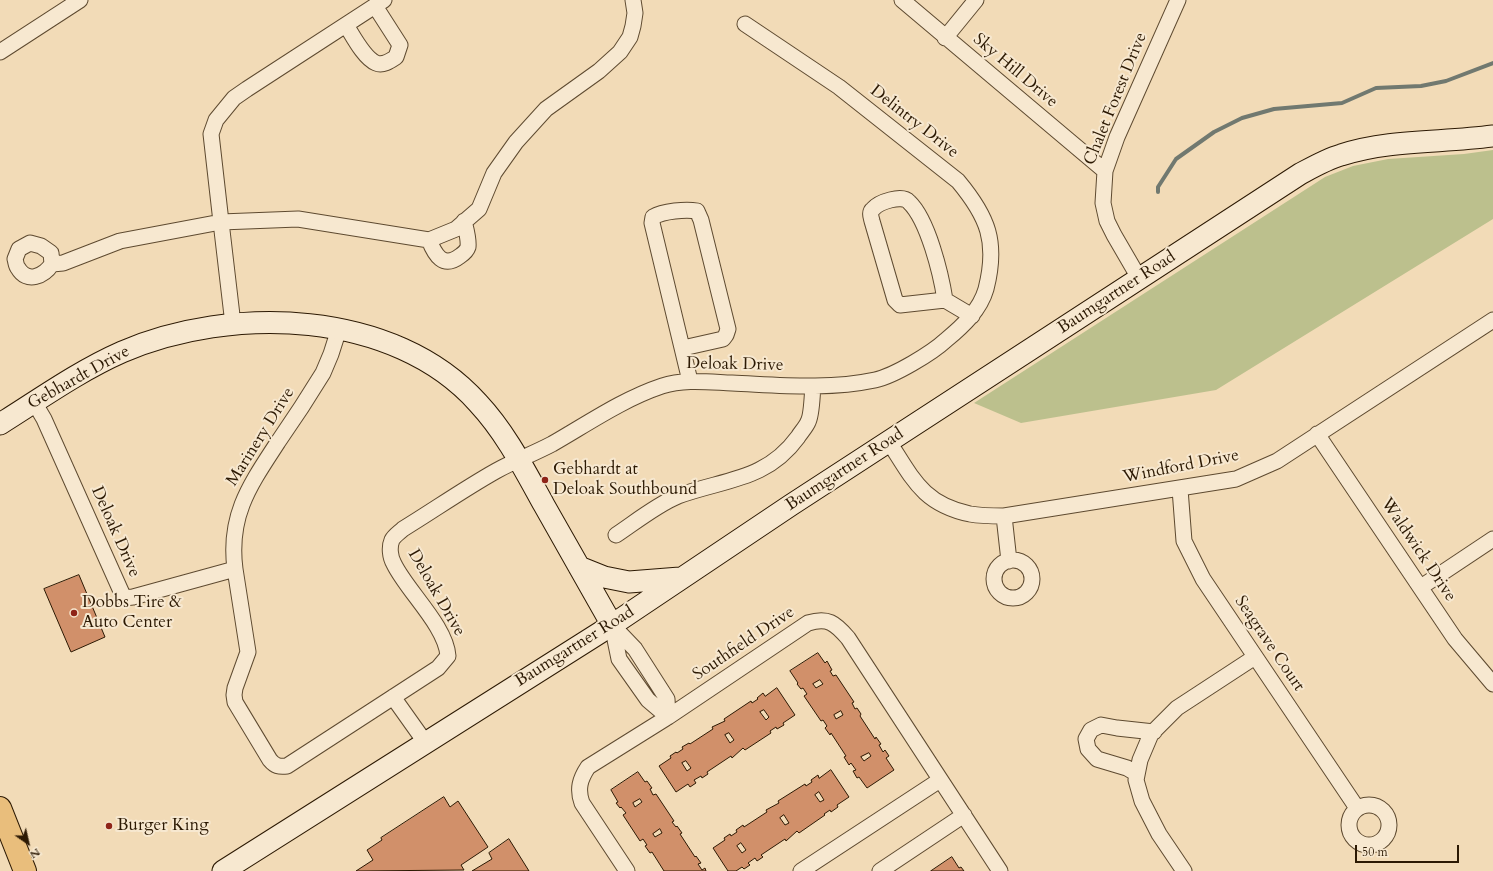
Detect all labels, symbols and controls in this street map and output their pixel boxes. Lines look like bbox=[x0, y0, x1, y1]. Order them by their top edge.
street label: Sky Hill Drive bbox=[968, 30, 1062, 112]
street label: Chalet Forest Drive bbox=[1080, 30, 1152, 168]
street label: Delintry Drive bbox=[866, 81, 962, 163]
street label: Baumgartner Road bbox=[1054, 247, 1180, 339]
street label: Gebhardt Drive bbox=[25, 342, 133, 414]
street label: Deloak Drive bbox=[686, 354, 784, 376]
street label: Marinery Drive bbox=[223, 384, 299, 490]
street label: Baumgartner Road bbox=[782, 424, 908, 516]
street label: Windford Drive bbox=[1121, 446, 1241, 488]
place label: Gebhardt at Deloak Southbound bbox=[553, 460, 697, 500]
marker: Gebhardt at Deloak Southbound bbox=[540, 475, 550, 485]
street label: Deloak Drive bbox=[86, 483, 144, 581]
street label: Waldwick Drive bbox=[1376, 494, 1460, 606]
street label: Deloak Drive bbox=[403, 546, 469, 640]
street label: Seagrave Court bbox=[1230, 592, 1308, 696]
place label: Dobbs Tire & Auto Center bbox=[82, 593, 182, 633]
street label: Baumgartner Road bbox=[512, 602, 638, 692]
street label: Southfield Drive bbox=[689, 603, 799, 685]
marker: Dobbs Tire & Auto Center bbox=[69, 608, 79, 618]
place label: Burger King bbox=[117, 816, 209, 836]
marker: Burger King bbox=[104, 821, 114, 831]
north arrow bbox=[8, 823, 48, 863]
scale bar bbox=[1357, 837, 1461, 863]
text: N bbox=[27, 844, 43, 862]
text: 50 m bbox=[1362, 844, 1388, 860]

